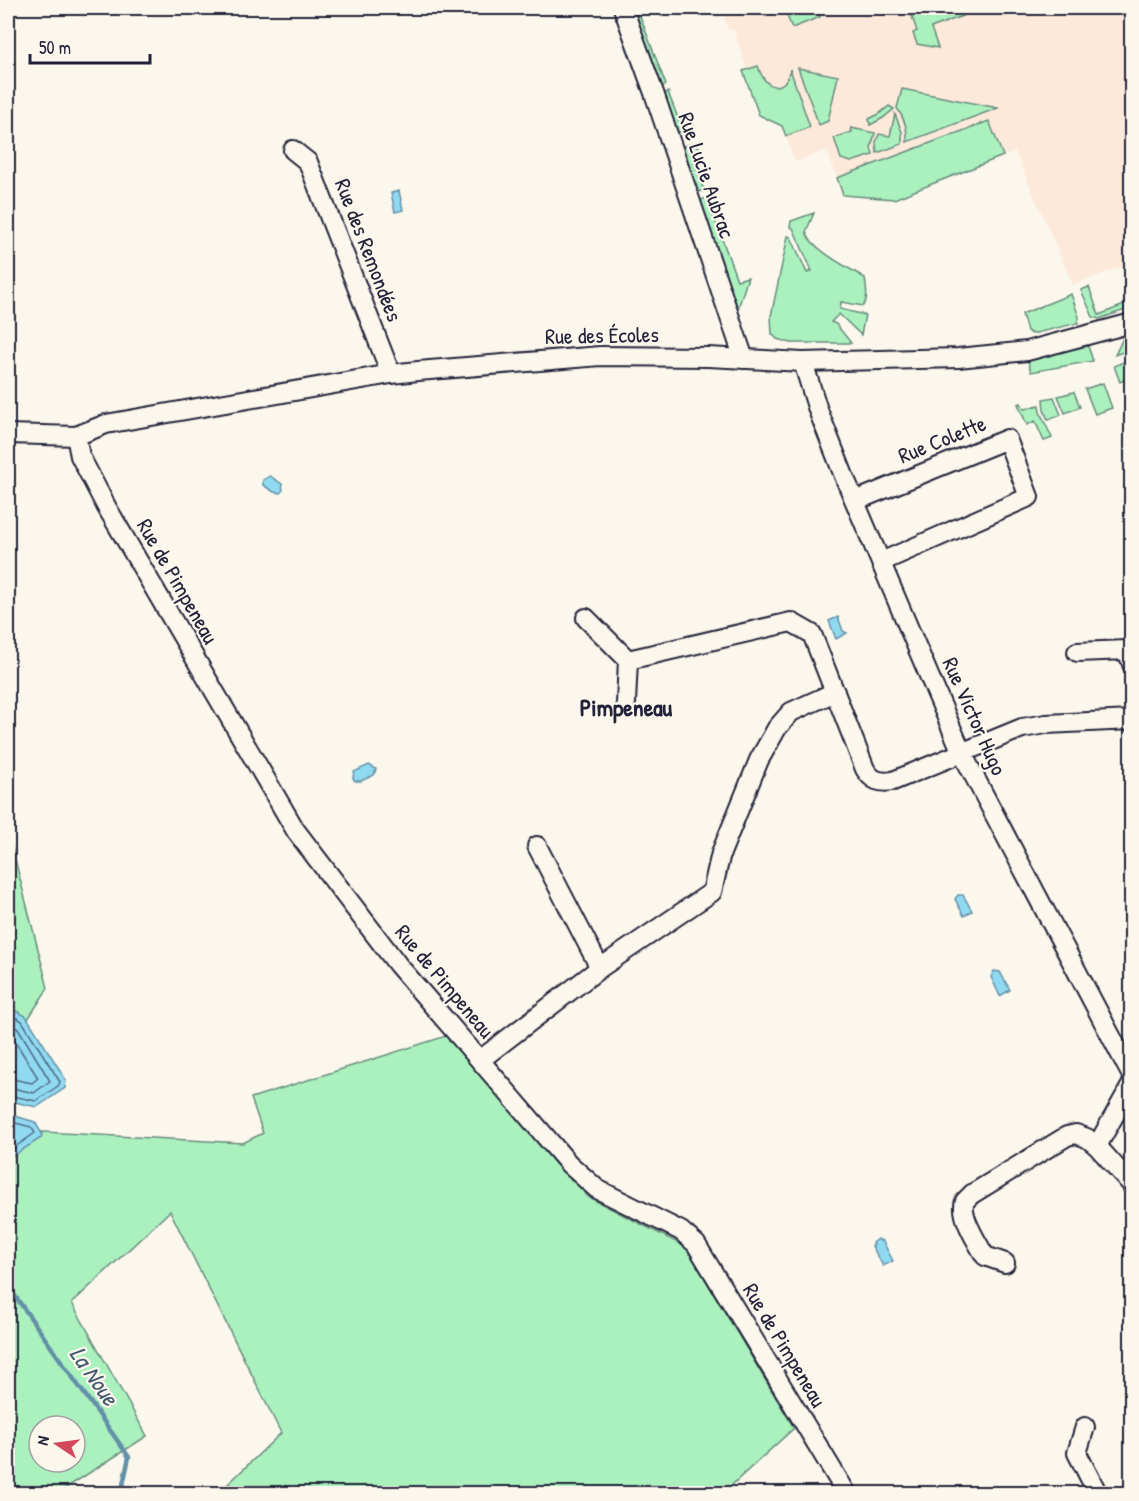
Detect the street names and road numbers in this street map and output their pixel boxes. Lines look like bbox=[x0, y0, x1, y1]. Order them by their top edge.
street label: Rue Lucie Aubrac bbox=[671, 108, 743, 242]
street label: Rue des Remondées bbox=[328, 174, 410, 326]
street label: Rue des Écoles bbox=[545, 319, 659, 351]
street label: Rue Colette bbox=[894, 408, 991, 470]
street label: Rue de Pimpeneau bbox=[130, 513, 226, 649]
street label: Rue Victor Hugo bbox=[936, 652, 1014, 780]
street label: Rue de Pimpeneau bbox=[389, 918, 502, 1044]
street label: Rue de Pimpeneau bbox=[736, 1277, 834, 1413]

